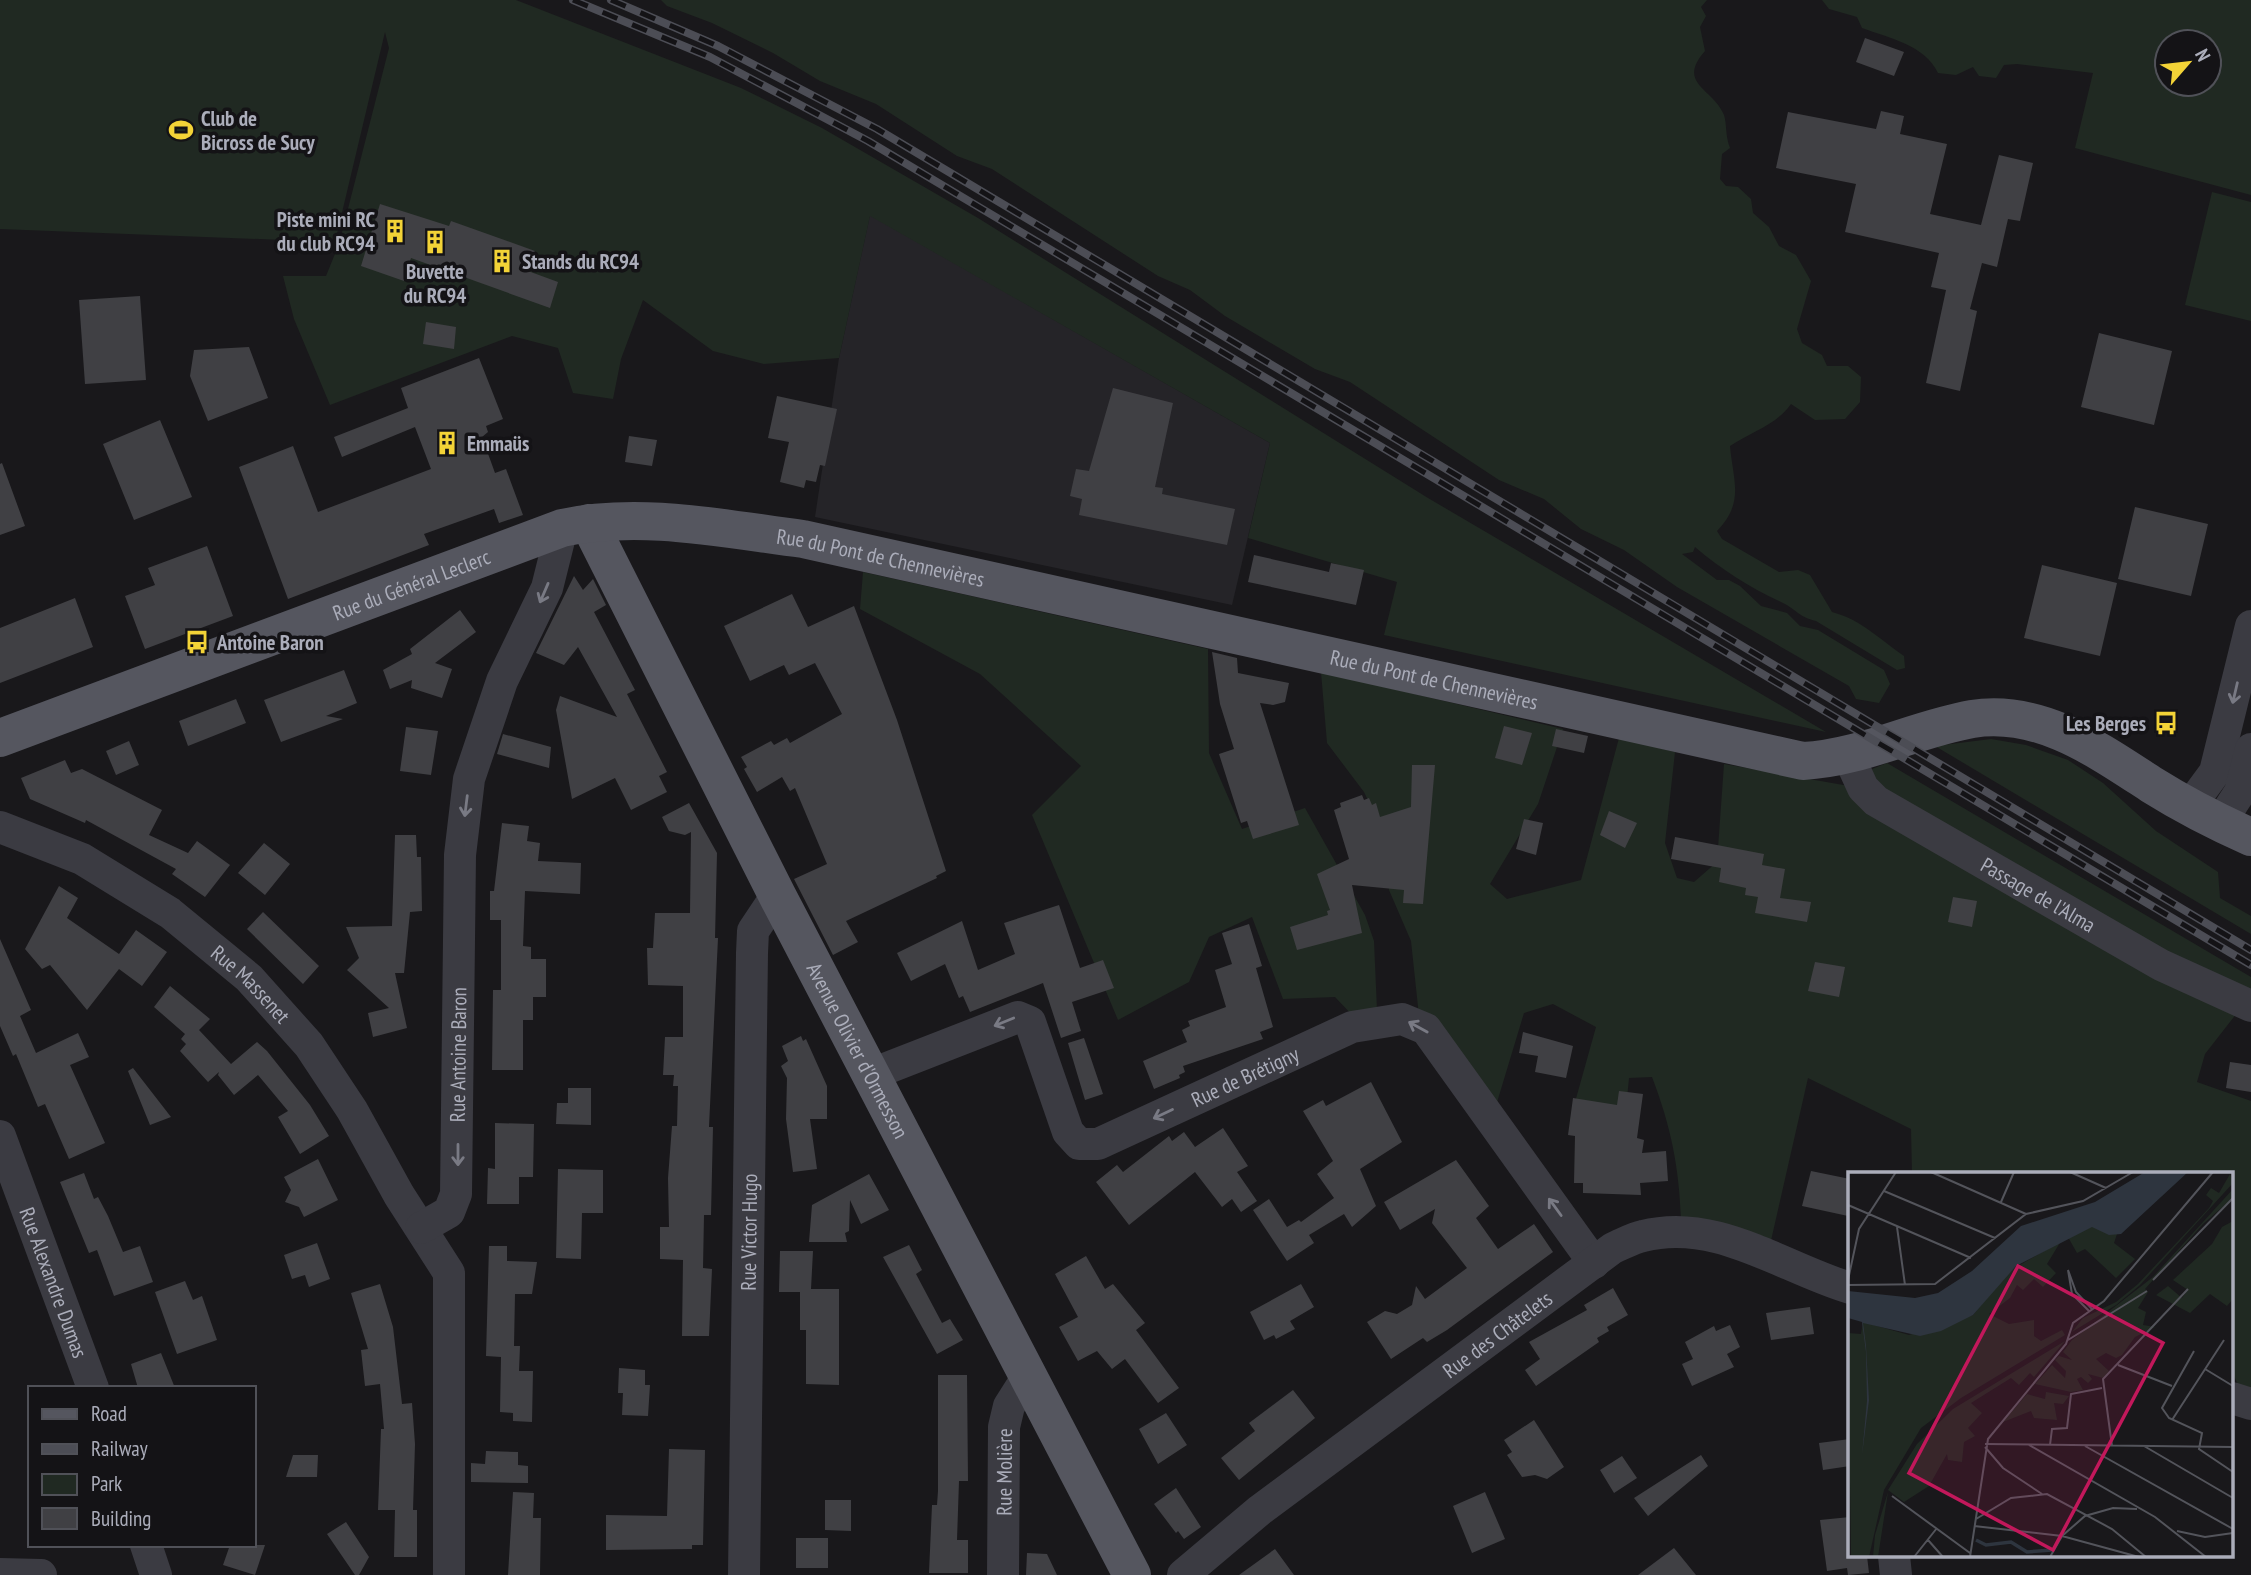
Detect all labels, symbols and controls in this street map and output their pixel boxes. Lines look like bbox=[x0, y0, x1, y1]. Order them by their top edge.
north arrow bbox=[2153, 28, 2223, 98]
text: N bbox=[2190, 45, 2216, 65]
place label: Club de Bicross de Sucy bbox=[201, 105, 315, 156]
sports icon: Club de Bicross de Sucy bbox=[167, 116, 195, 144]
place label: Piste mini RC du club RC94 bbox=[277, 206, 375, 257]
building icon: Piste mini RC du club RC94 bbox=[381, 217, 409, 245]
building icon: Buvette du RC94 bbox=[421, 228, 449, 256]
building icon: Stands du RC94 bbox=[488, 247, 516, 275]
place label: Stands du RC94 bbox=[522, 248, 639, 275]
place label: Buvette du RC94 bbox=[404, 258, 466, 309]
building icon: Emmaüs bbox=[433, 429, 461, 457]
place label: Emmaüs bbox=[467, 430, 529, 457]
street label: Rue du Pont de Chennevières bbox=[775, 522, 987, 592]
street label: Rue du Général Leclerc bbox=[329, 542, 494, 626]
one-way arrow bbox=[537, 582, 550, 603]
bus stop icon: Antoine Baron bbox=[183, 628, 211, 656]
place label: Antoine Baron bbox=[216, 629, 324, 656]
street label: Rue du Pont de Chennevières bbox=[1328, 643, 1541, 715]
one-way arrow bbox=[2228, 681, 2241, 704]
bus stop icon: Les Berges bbox=[2152, 709, 2180, 737]
place label: Les Berges bbox=[2066, 710, 2146, 737]
one-way arrow bbox=[459, 794, 472, 816]
street label: Passage de l'Alma bbox=[1976, 851, 2101, 938]
street label: Rue Massenet bbox=[206, 939, 296, 1029]
street label: Avenue Olivier d'Ormesson bbox=[801, 958, 915, 1143]
street label: Rue Antoine Baron bbox=[443, 987, 472, 1122]
one-way arrow bbox=[993, 1017, 1015, 1030]
one-way arrow bbox=[1409, 1020, 1429, 1034]
street label: Rue de Brétigny bbox=[1187, 1040, 1303, 1113]
one-way arrow bbox=[1153, 1108, 1175, 1121]
one-way arrow bbox=[451, 1143, 464, 1166]
inset map bbox=[1848, 1172, 2234, 1558]
street label: Rue Victor Hugo bbox=[734, 1173, 763, 1291]
one-way arrow bbox=[1547, 1198, 1562, 1217]
street label: Rue Alexandre Dumas bbox=[14, 1203, 94, 1361]
street label: Rue des Châtelets bbox=[1437, 1285, 1557, 1384]
legend bbox=[28, 1386, 256, 1547]
text: Road bbox=[91, 1400, 127, 1427]
street label: Rue Molière bbox=[990, 1428, 1017, 1516]
text: Railway bbox=[91, 1435, 148, 1462]
text: Park bbox=[91, 1470, 122, 1497]
text: Building bbox=[91, 1505, 151, 1532]

